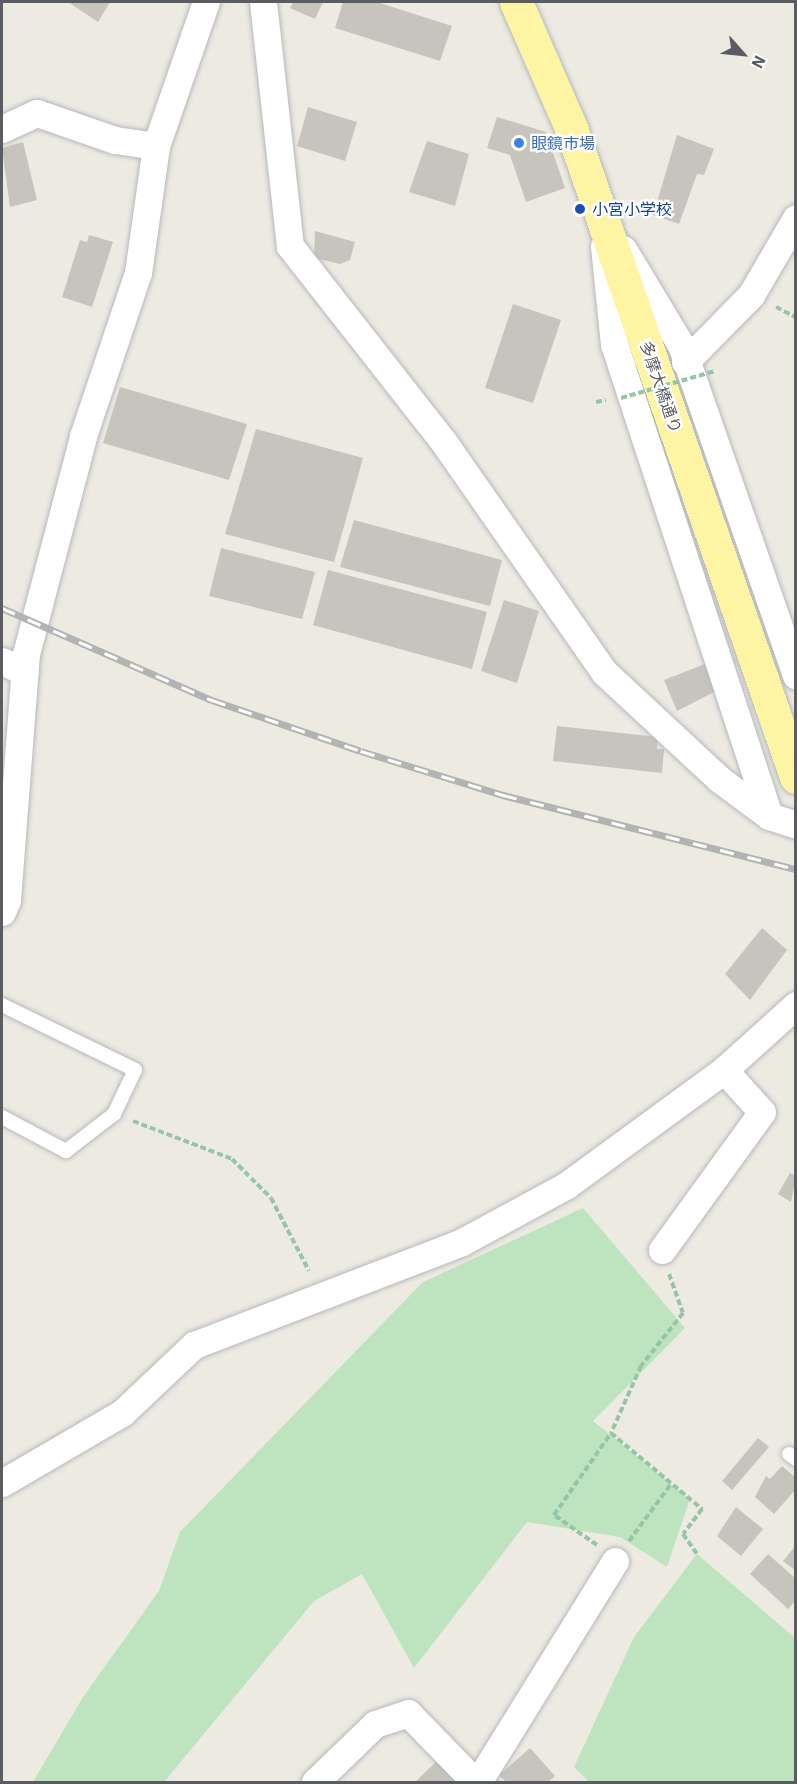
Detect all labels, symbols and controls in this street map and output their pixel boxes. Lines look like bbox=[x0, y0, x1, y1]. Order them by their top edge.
north arrow bbox=[713, 24, 773, 84]
text: N bbox=[747, 52, 771, 72]
place label: 眼鏡市場 bbox=[531, 133, 595, 153]
marker: 眼鏡市場 bbox=[512, 136, 526, 150]
place label: 小宮小学校 bbox=[592, 199, 672, 219]
marker: 小宮小学校 bbox=[573, 202, 587, 216]
street label: 多摩大橋通り bbox=[636, 338, 686, 436]

